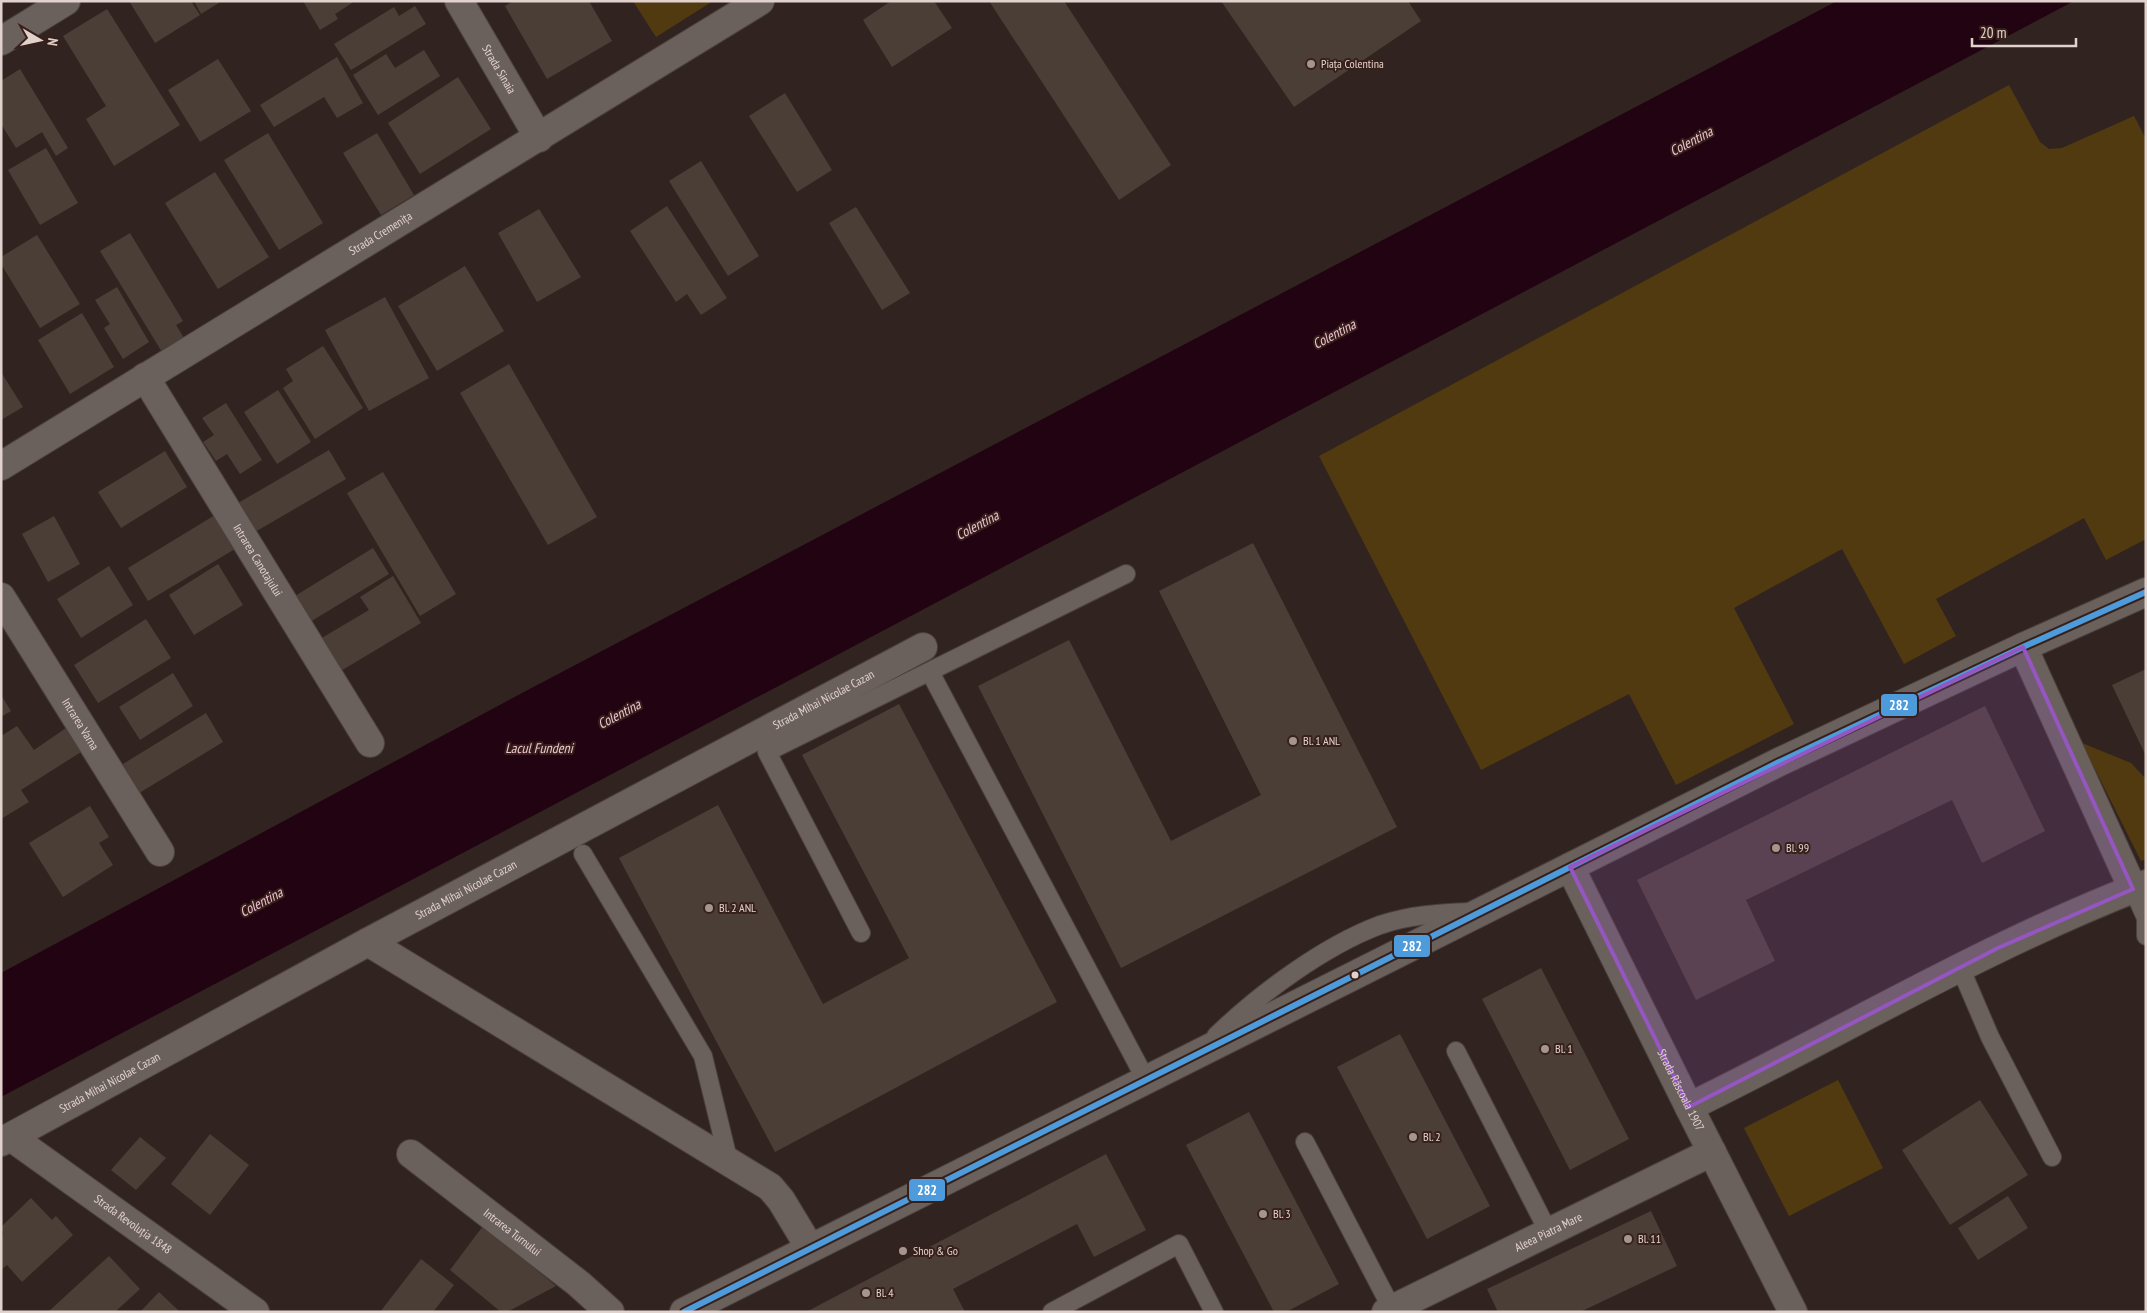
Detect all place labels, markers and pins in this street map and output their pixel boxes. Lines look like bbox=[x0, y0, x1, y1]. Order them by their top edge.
place label: Piața Colentina bbox=[1321, 56, 1384, 71]
marker: Piața Colentina bbox=[1305, 58, 1317, 70]
place label: Bl. 1 ANL bbox=[1303, 733, 1340, 748]
marker: Bl. 1 ANL bbox=[1287, 735, 1299, 747]
place label: Bl. 99 bbox=[1786, 840, 1809, 855]
marker: Bl. 99 bbox=[1770, 842, 1782, 854]
place label: Bl. 2 ANL bbox=[719, 900, 756, 915]
marker: Bl. 2 ANL bbox=[703, 902, 715, 914]
unlabelled marker bbox=[1350, 970, 1360, 980]
place label: Bl. 1 bbox=[1555, 1041, 1573, 1056]
marker: Bl. 1 bbox=[1539, 1043, 1551, 1055]
place label: Bl. 2 bbox=[1423, 1129, 1441, 1144]
marker: Bl. 2 bbox=[1407, 1131, 1419, 1143]
place label: Bl. 3 bbox=[1273, 1206, 1291, 1221]
marker: Bl. 3 bbox=[1257, 1208, 1269, 1220]
place label: Bl. 11 bbox=[1638, 1231, 1661, 1246]
marker: Bl. 11 bbox=[1622, 1233, 1634, 1245]
place label: Shop & Go bbox=[913, 1243, 958, 1258]
marker: Shop & Go bbox=[897, 1245, 909, 1257]
place label: Bl. 4 bbox=[876, 1285, 894, 1300]
marker: Bl. 4 bbox=[860, 1287, 872, 1299]

